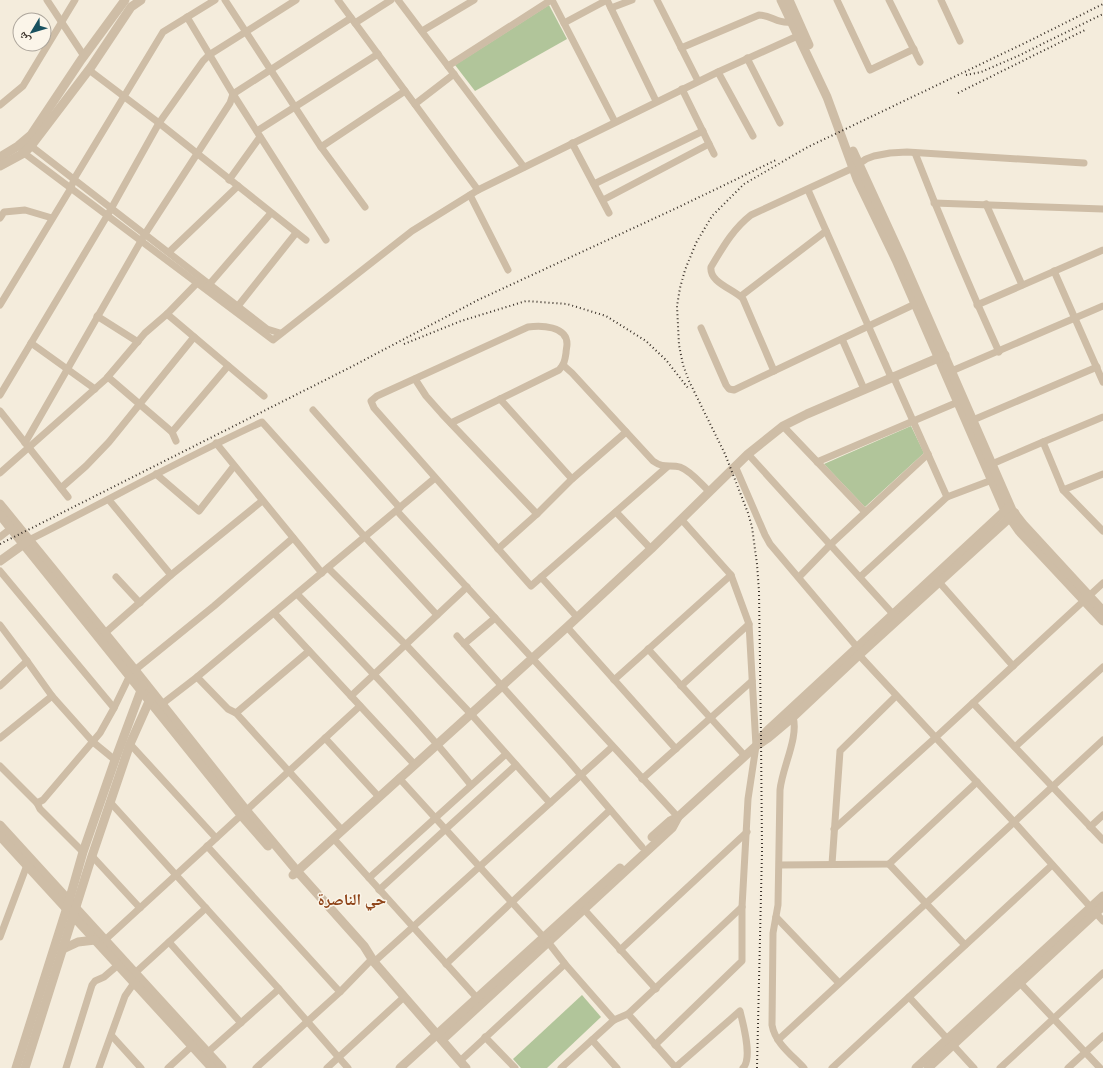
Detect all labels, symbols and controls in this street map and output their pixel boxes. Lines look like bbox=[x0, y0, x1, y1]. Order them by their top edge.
north arrow bbox=[12, 12, 52, 52]
text: ش bbox=[16, 28, 34, 46]
district label: حي الناصرة bbox=[318, 890, 386, 911]

